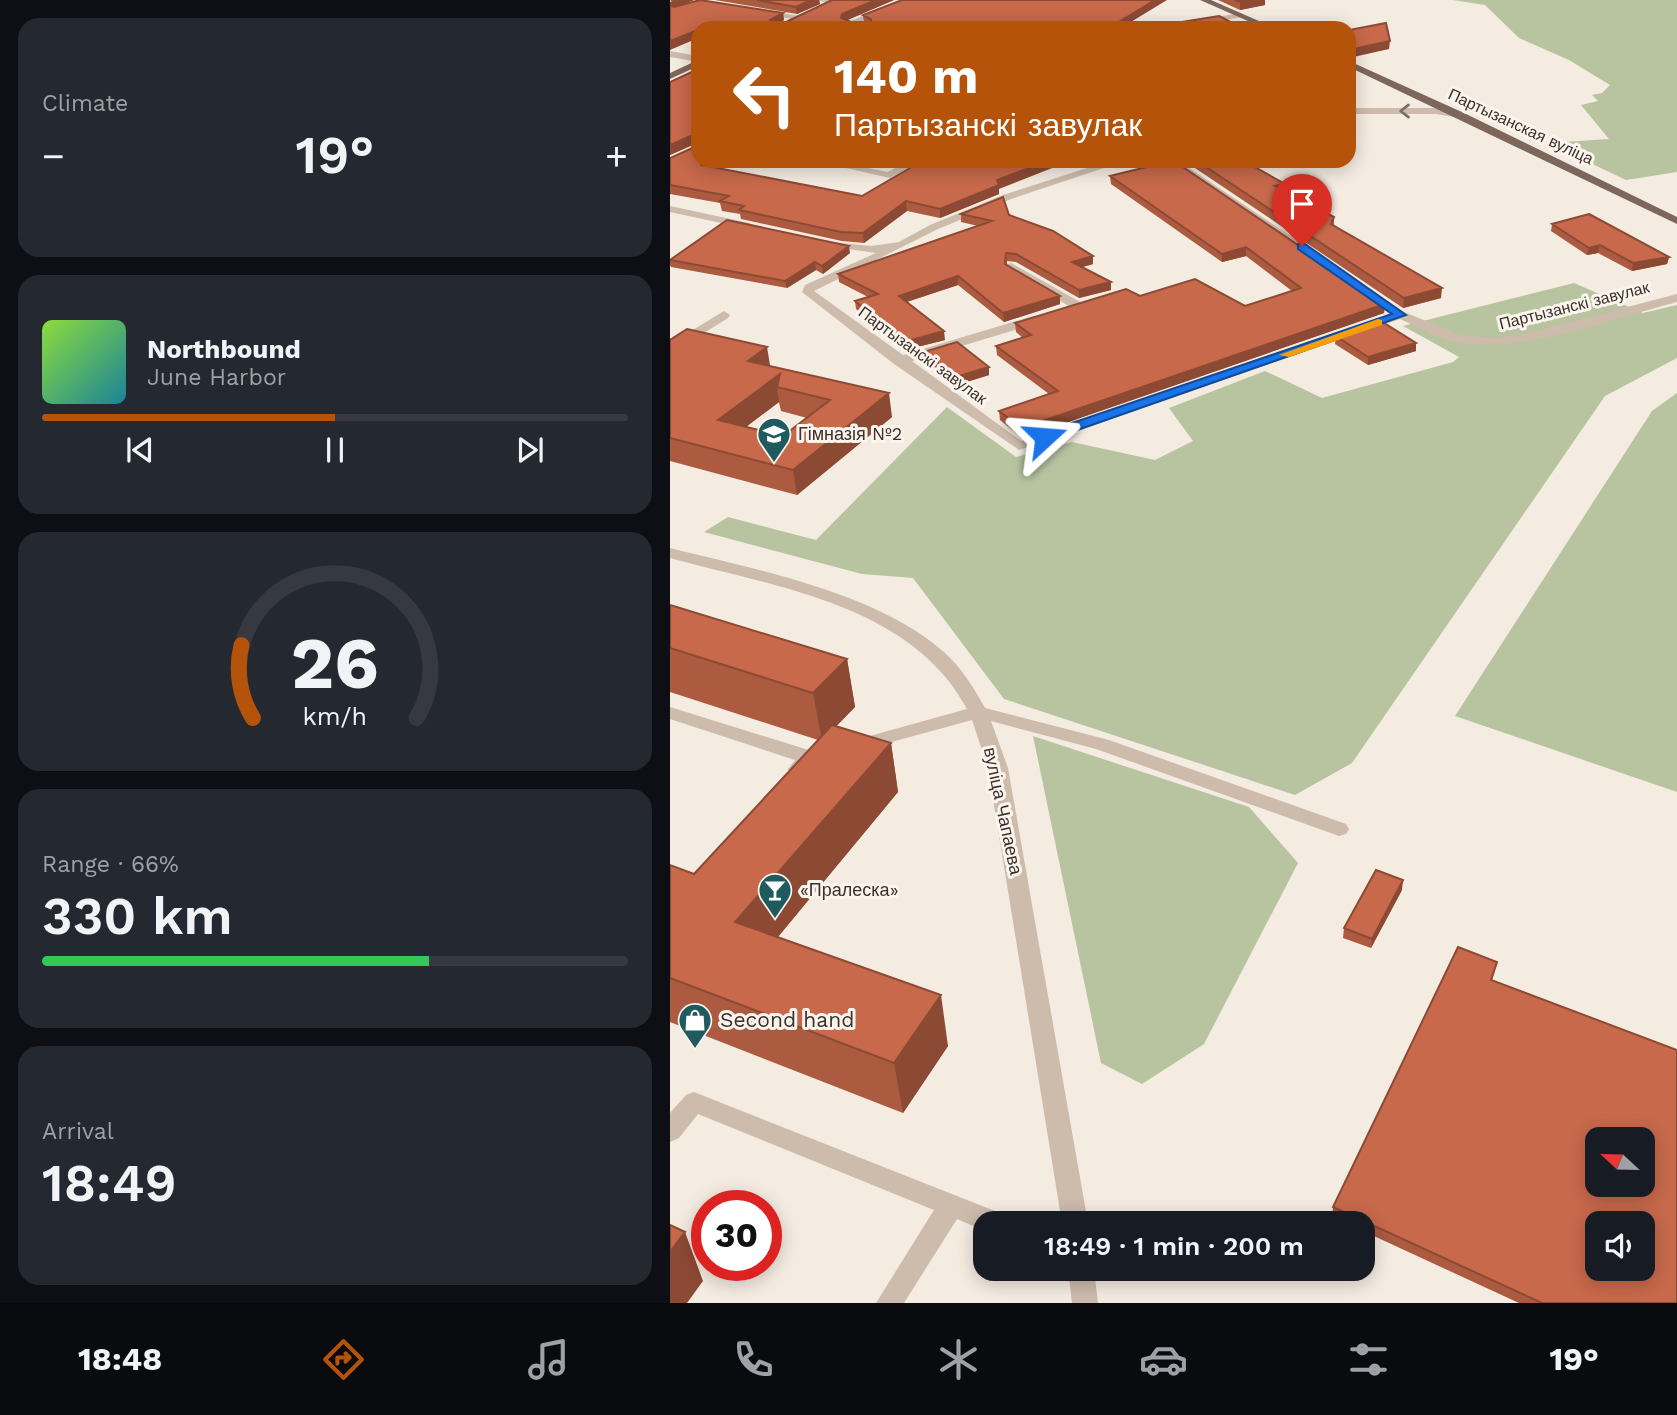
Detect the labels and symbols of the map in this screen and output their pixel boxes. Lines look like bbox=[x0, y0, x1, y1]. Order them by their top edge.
street label: Партызанская вуліца bbox=[1445, 84, 1596, 168]
one-way arrow bbox=[1400, 103, 1410, 119]
pin bbox=[1272, 174, 1332, 246]
street label: Партызанскі завулак bbox=[1497, 277, 1652, 333]
street label: Партызанскі завулак bbox=[855, 302, 991, 409]
position arrow bbox=[1008, 400, 1082, 474]
school or university icon: Гімназія №2 bbox=[755, 415, 793, 464]
place label: Гімназія №2 bbox=[798, 423, 902, 444]
street label: вуліца Чапаева bbox=[980, 745, 1027, 878]
bar icon: «Пралеска» bbox=[756, 871, 794, 920]
place label: «Пралеска» bbox=[800, 879, 899, 900]
shop icon: Second hand bbox=[676, 1001, 714, 1050]
place label: Second hand bbox=[720, 1007, 854, 1032]
north arrow bbox=[1585, 1127, 1655, 1197]
speed limit sign: 30 bbox=[691, 1190, 782, 1281]

